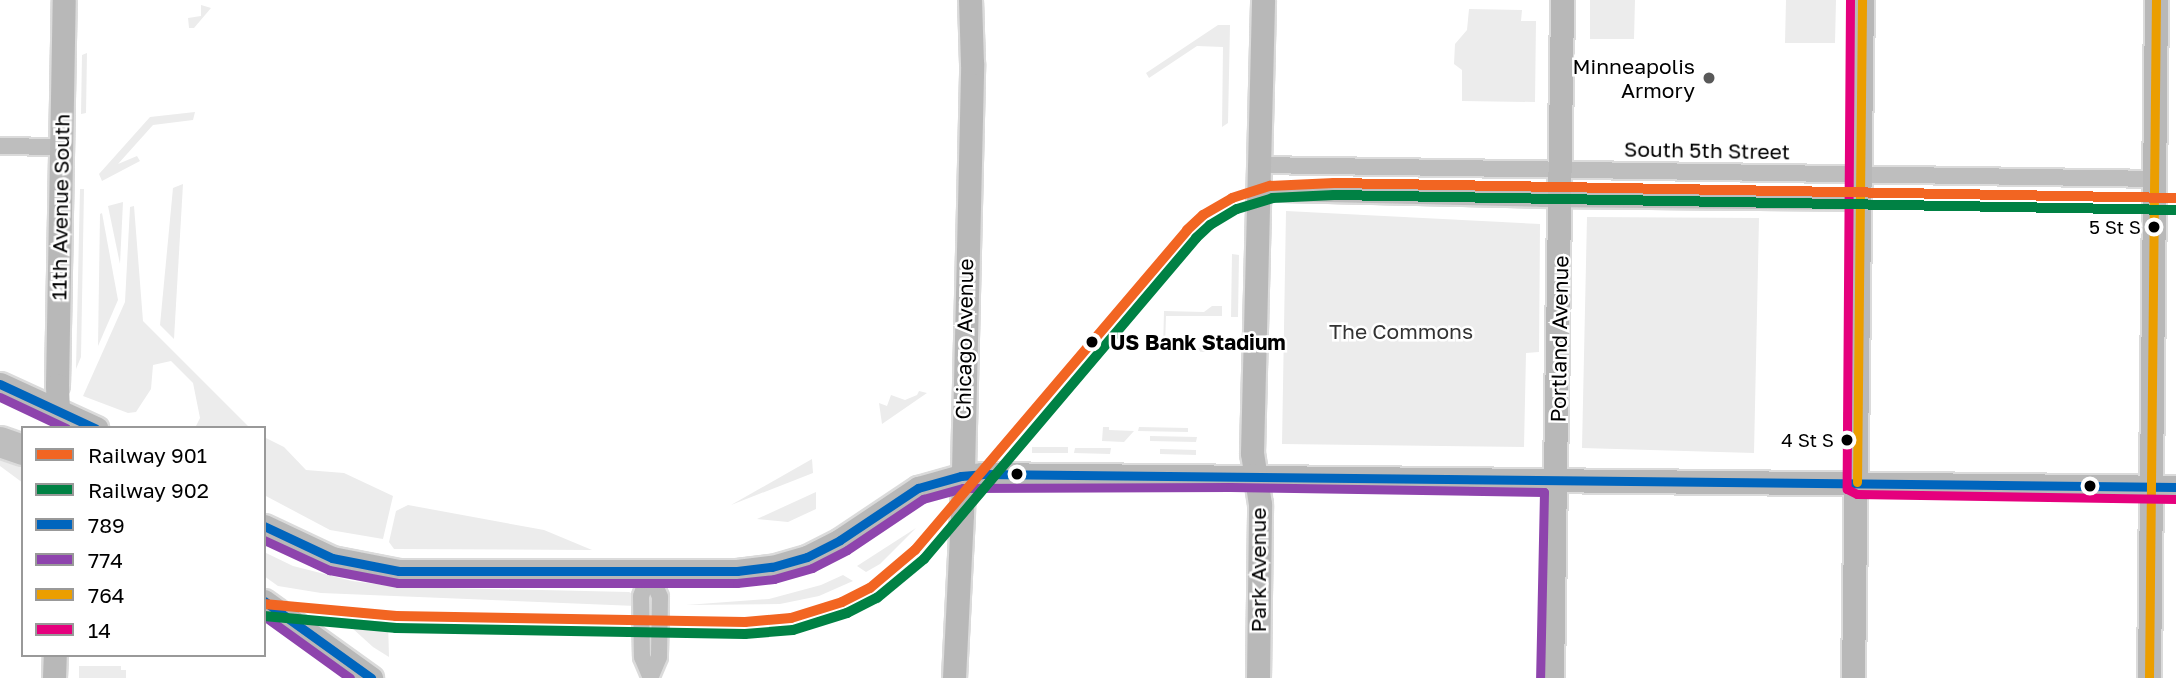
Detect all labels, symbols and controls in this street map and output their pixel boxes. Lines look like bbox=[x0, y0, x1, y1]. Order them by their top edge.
place label: Minneapolis Armory bbox=[1572, 53, 1695, 103]
marker: Minneapolis Armory bbox=[1701, 70, 1717, 86]
street label: 11th Avenue South bbox=[46, 114, 74, 300]
street label: South 5th Street bbox=[1624, 136, 1790, 164]
place label: 5 St S bbox=[2089, 216, 2141, 238]
marker: 5 St S bbox=[2147, 220, 2161, 234]
street label: Portland Avenue bbox=[1545, 255, 1573, 423]
street label: Chicago Avenue bbox=[950, 258, 978, 420]
park label: The Commons bbox=[1329, 318, 1473, 344]
place label: US Bank Stadium bbox=[1110, 329, 1286, 355]
marker: US Bank Stadium bbox=[1081, 331, 1103, 353]
legend bbox=[21, 426, 266, 657]
place label: 4 St S bbox=[1781, 429, 1834, 451]
marker: 4 St S bbox=[1840, 433, 1854, 447]
text: Railway 901 bbox=[88, 442, 207, 468]
unlabelled marker bbox=[1010, 467, 1024, 481]
text: Railway 902 bbox=[88, 477, 209, 503]
unlabelled marker bbox=[2083, 479, 2097, 493]
street label: Park Avenue bbox=[1245, 508, 1271, 632]
text: 789 bbox=[88, 512, 125, 538]
text: 774 bbox=[88, 547, 123, 573]
text: 764 bbox=[88, 582, 125, 608]
text: 14 bbox=[88, 617, 111, 643]

